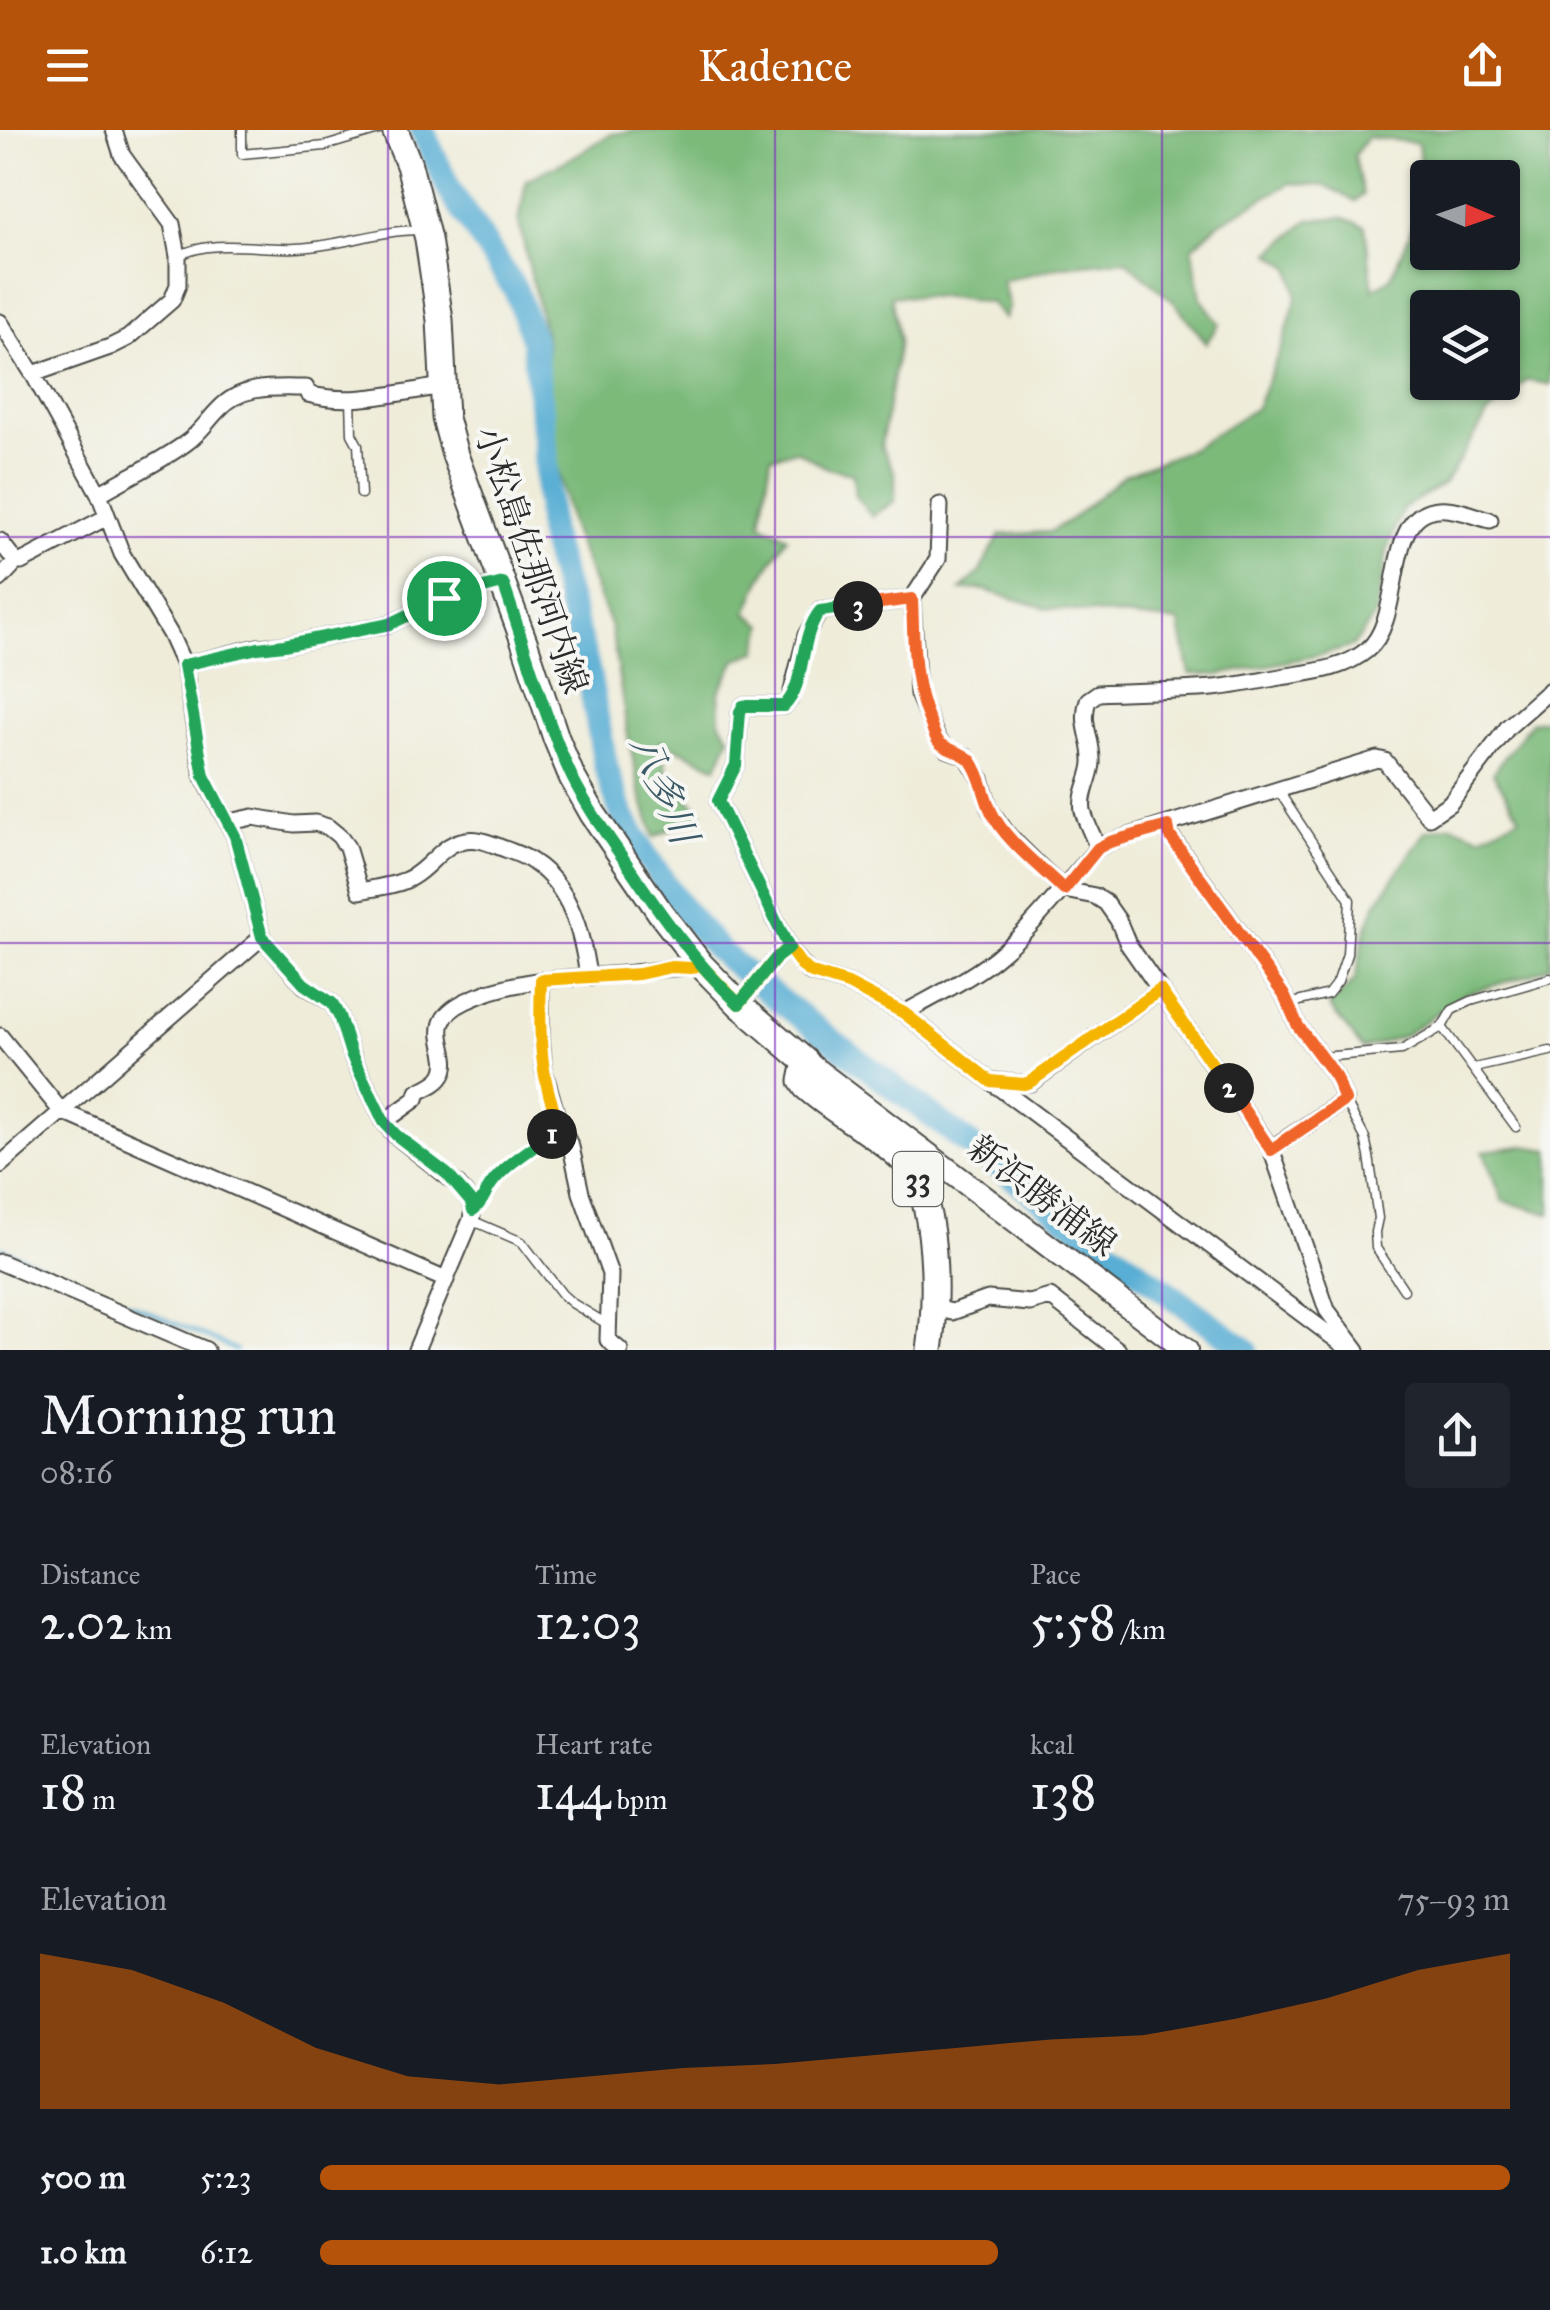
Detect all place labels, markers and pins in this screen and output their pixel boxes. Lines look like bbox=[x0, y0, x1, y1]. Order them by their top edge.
pin bbox=[402, 556, 487, 641]
pin: 3 bbox=[833, 581, 883, 631]
pin: 2 bbox=[1204, 1063, 1254, 1113]
pin: 1 bbox=[527, 1109, 577, 1159]

